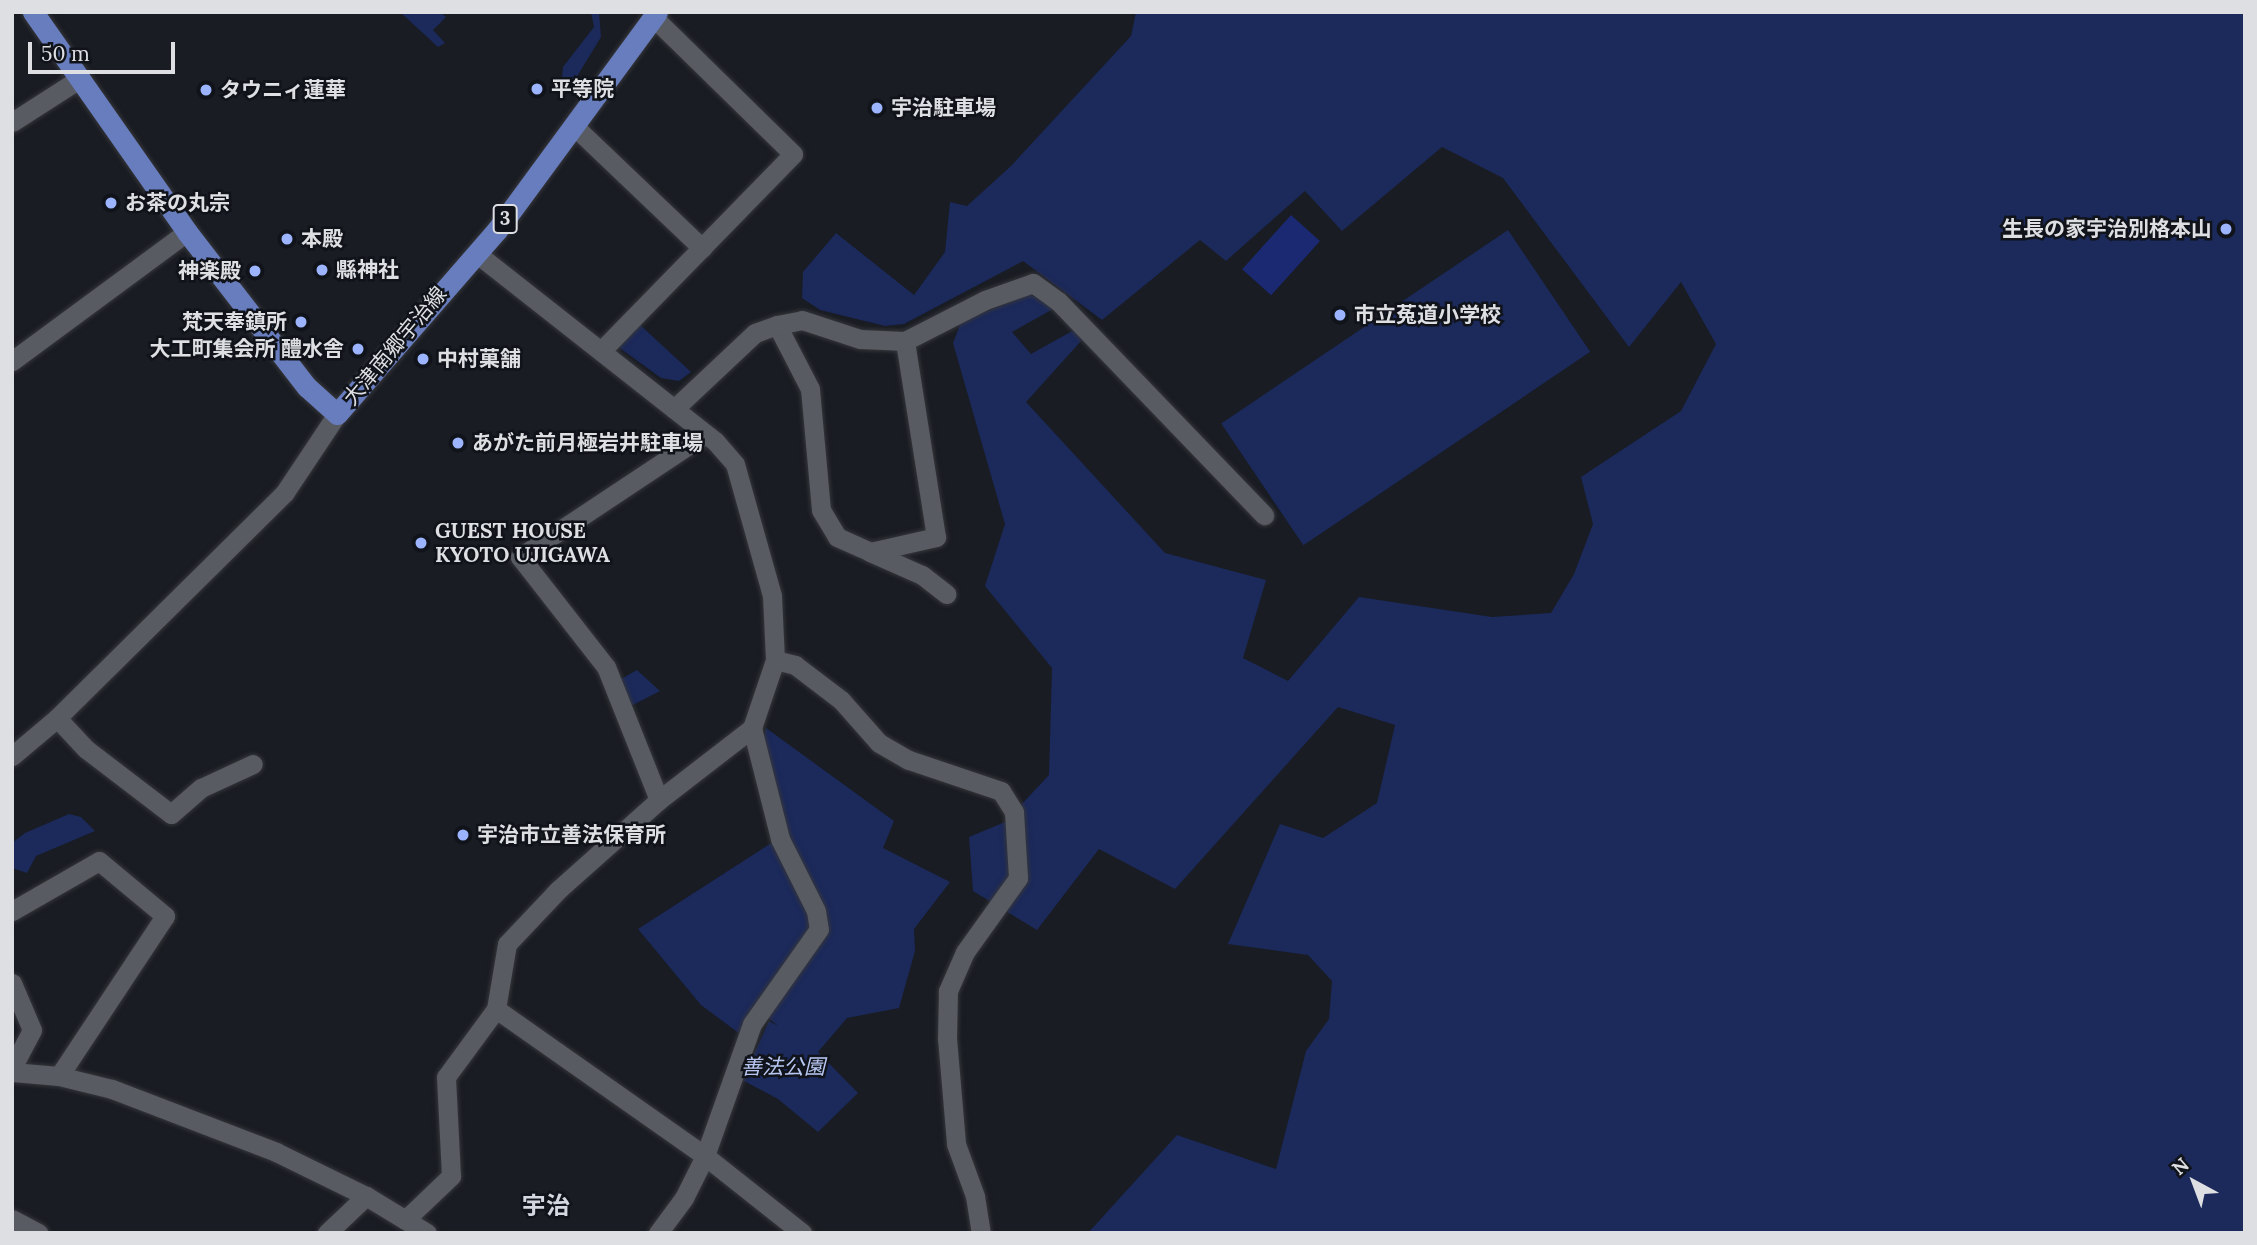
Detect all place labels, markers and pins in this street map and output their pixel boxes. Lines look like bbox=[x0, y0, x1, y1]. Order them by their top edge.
place label: 平等院 bbox=[551, 76, 614, 102]
place label: タウニィ蓮華 bbox=[220, 77, 346, 103]
marker: 平等院 bbox=[529, 81, 545, 97]
marker: タウニィ蓮華 bbox=[198, 82, 214, 98]
place label: 宇治駐車場 bbox=[891, 95, 996, 121]
marker: 宇治駐車場 bbox=[869, 100, 885, 116]
place label: お茶の丸宗 bbox=[125, 190, 230, 216]
marker: お茶の丸宗 bbox=[103, 195, 119, 211]
place label: 生長の家宇治別格本山 bbox=[2002, 216, 2212, 242]
marker: 生長の家宇治別格本山 bbox=[2218, 221, 2234, 237]
place label: 本殿 bbox=[301, 226, 343, 252]
marker: 本殿 bbox=[279, 231, 295, 247]
place label: 縣神社 bbox=[336, 257, 399, 283]
place label: 神楽殿 bbox=[178, 258, 241, 284]
marker: 縣神社 bbox=[314, 262, 330, 278]
marker: 神楽殿 bbox=[247, 263, 263, 279]
place label: 市立菟道小学校 bbox=[1354, 302, 1501, 328]
marker: 市立菟道小学校 bbox=[1332, 307, 1348, 323]
place label: 梵天奉鎮所 bbox=[182, 309, 287, 335]
marker: 梵天奉鎮所 bbox=[293, 314, 309, 330]
place label: 大工町集会所 醴水舎 bbox=[149, 336, 344, 362]
marker: 大工町集会所 醴水舎 bbox=[350, 341, 366, 357]
place label: 中村菓舗 bbox=[437, 346, 521, 372]
marker: 中村菓舗 bbox=[415, 351, 431, 367]
place label: あがた前月極岩井駐車場 bbox=[472, 430, 703, 456]
marker: あがた前月極岩井駐車場 bbox=[450, 435, 466, 451]
place label: GUEST HOUSE KYOTO UJIGAWA bbox=[435, 518, 610, 568]
marker: GUEST HOUSE KYOTO UJIGAWA bbox=[413, 535, 429, 551]
place label: 宇治市立善法保育所 bbox=[477, 822, 666, 848]
marker: 宇治市立善法保育所 bbox=[455, 827, 471, 843]

